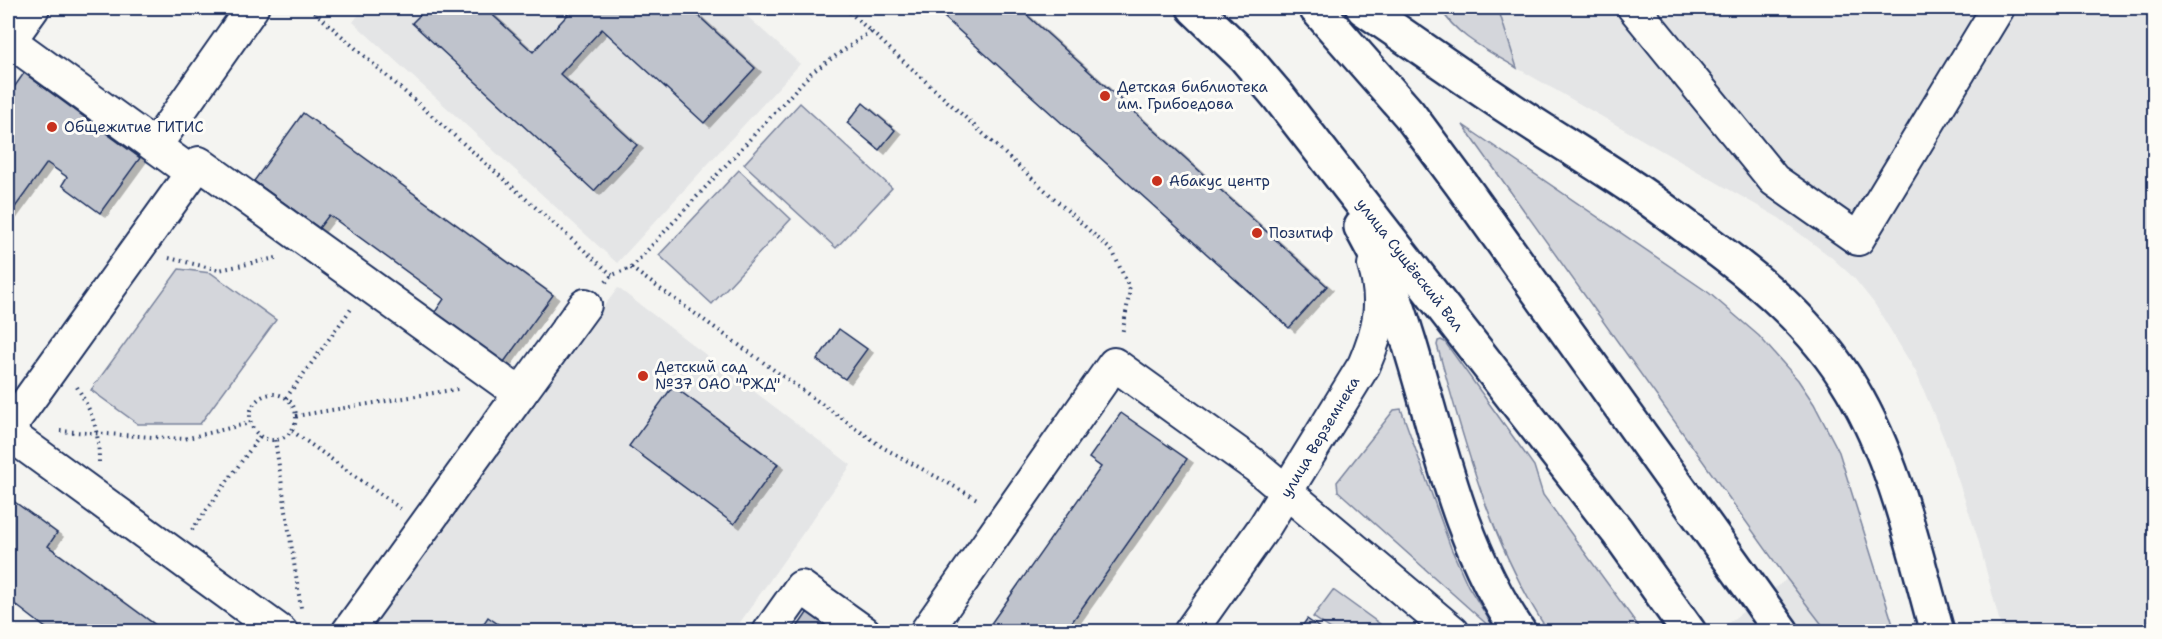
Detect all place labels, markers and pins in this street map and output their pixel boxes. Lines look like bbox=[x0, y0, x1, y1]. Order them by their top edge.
place label: Детская библиотека им. Грибоедова bbox=[1117, 77, 1269, 114]
marker: Детская библиотека им. Грибоедова bbox=[1098, 89, 1112, 103]
place label: Общежитие ГИТИС bbox=[64, 117, 204, 137]
marker: Общежитие ГИТИС bbox=[45, 120, 59, 134]
place label: Абакус центр bbox=[1169, 171, 1270, 191]
marker: Абакус центр bbox=[1150, 174, 1164, 188]
place label: Позитиф bbox=[1269, 223, 1334, 243]
marker: Позитиф bbox=[1250, 226, 1264, 240]
place label: Детский сад №37 ОАО "РЖД" bbox=[655, 357, 781, 394]
marker: Детский сад №37 ОАО "РЖД" bbox=[636, 369, 650, 383]

